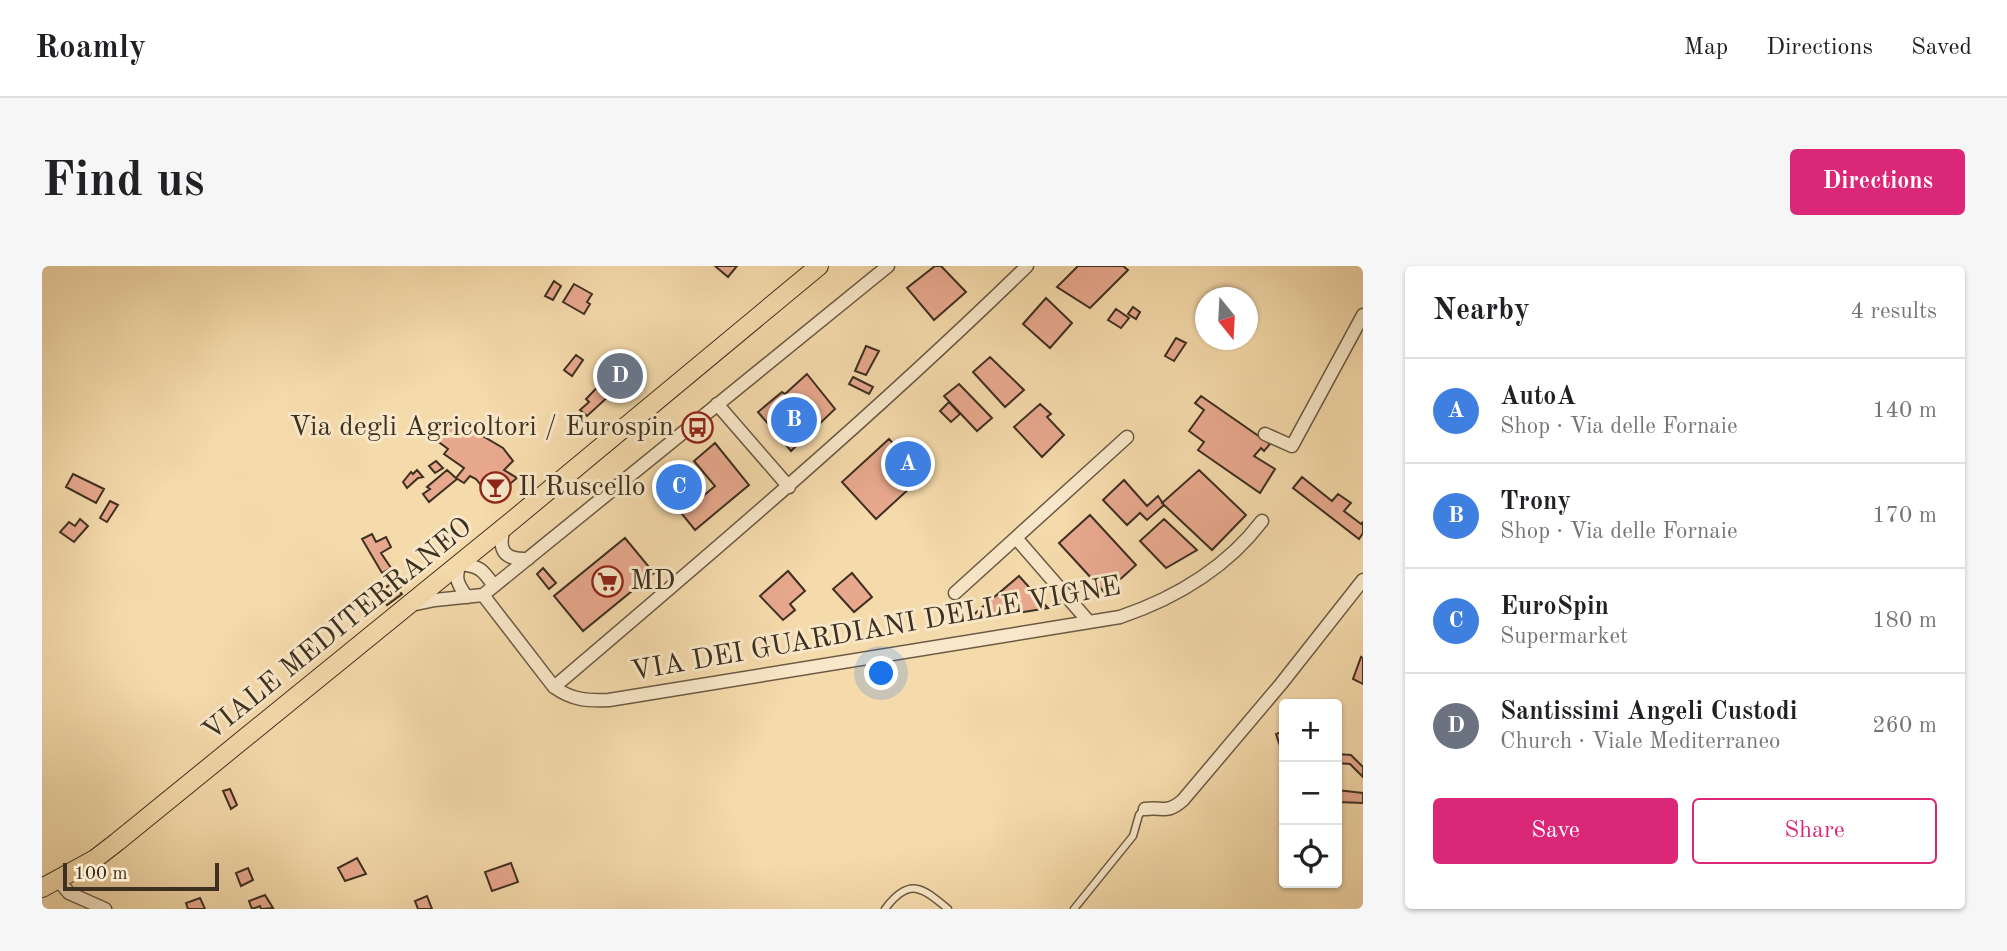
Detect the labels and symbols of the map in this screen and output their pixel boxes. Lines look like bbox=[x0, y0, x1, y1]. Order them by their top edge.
north arrow bbox=[1195, 287, 1258, 350]
pin: D bbox=[597, 350, 643, 402]
pin: B bbox=[771, 394, 817, 446]
bus stop icon: Via degli Agricoltori / Eurospin bbox=[680, 411, 714, 445]
place label: Via degli Agricoltori / Eurospin bbox=[290, 414, 674, 442]
pin: A bbox=[885, 438, 931, 490]
pin: C bbox=[656, 461, 702, 513]
bar icon: Il Ruscello bbox=[478, 471, 512, 505]
place label: Il Ruscello bbox=[518, 474, 646, 502]
street label: VIALE MEDITERRANEO bbox=[198, 513, 478, 747]
supermarket icon: MD bbox=[590, 565, 624, 599]
place label: MD bbox=[630, 568, 675, 596]
street label: VIA DEI GUARDIANI DELLE VIGNE bbox=[629, 573, 1123, 687]
your location bbox=[864, 656, 898, 690]
scale bar bbox=[63, 860, 219, 892]

